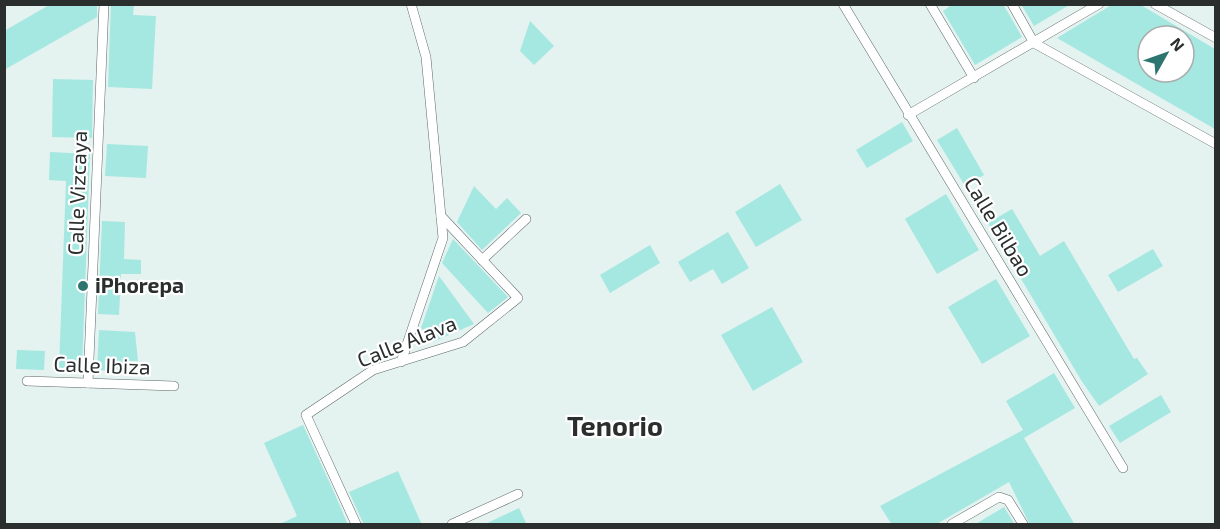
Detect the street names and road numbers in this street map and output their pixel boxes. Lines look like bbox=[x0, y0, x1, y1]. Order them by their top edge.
street label: Calle Vizcaya bbox=[62, 130, 91, 256]
street label: Calle Bilbao bbox=[960, 172, 1039, 281]
street label: Calle Alava bbox=[353, 309, 460, 372]
street label: Calle Ibiza bbox=[53, 350, 151, 379]

